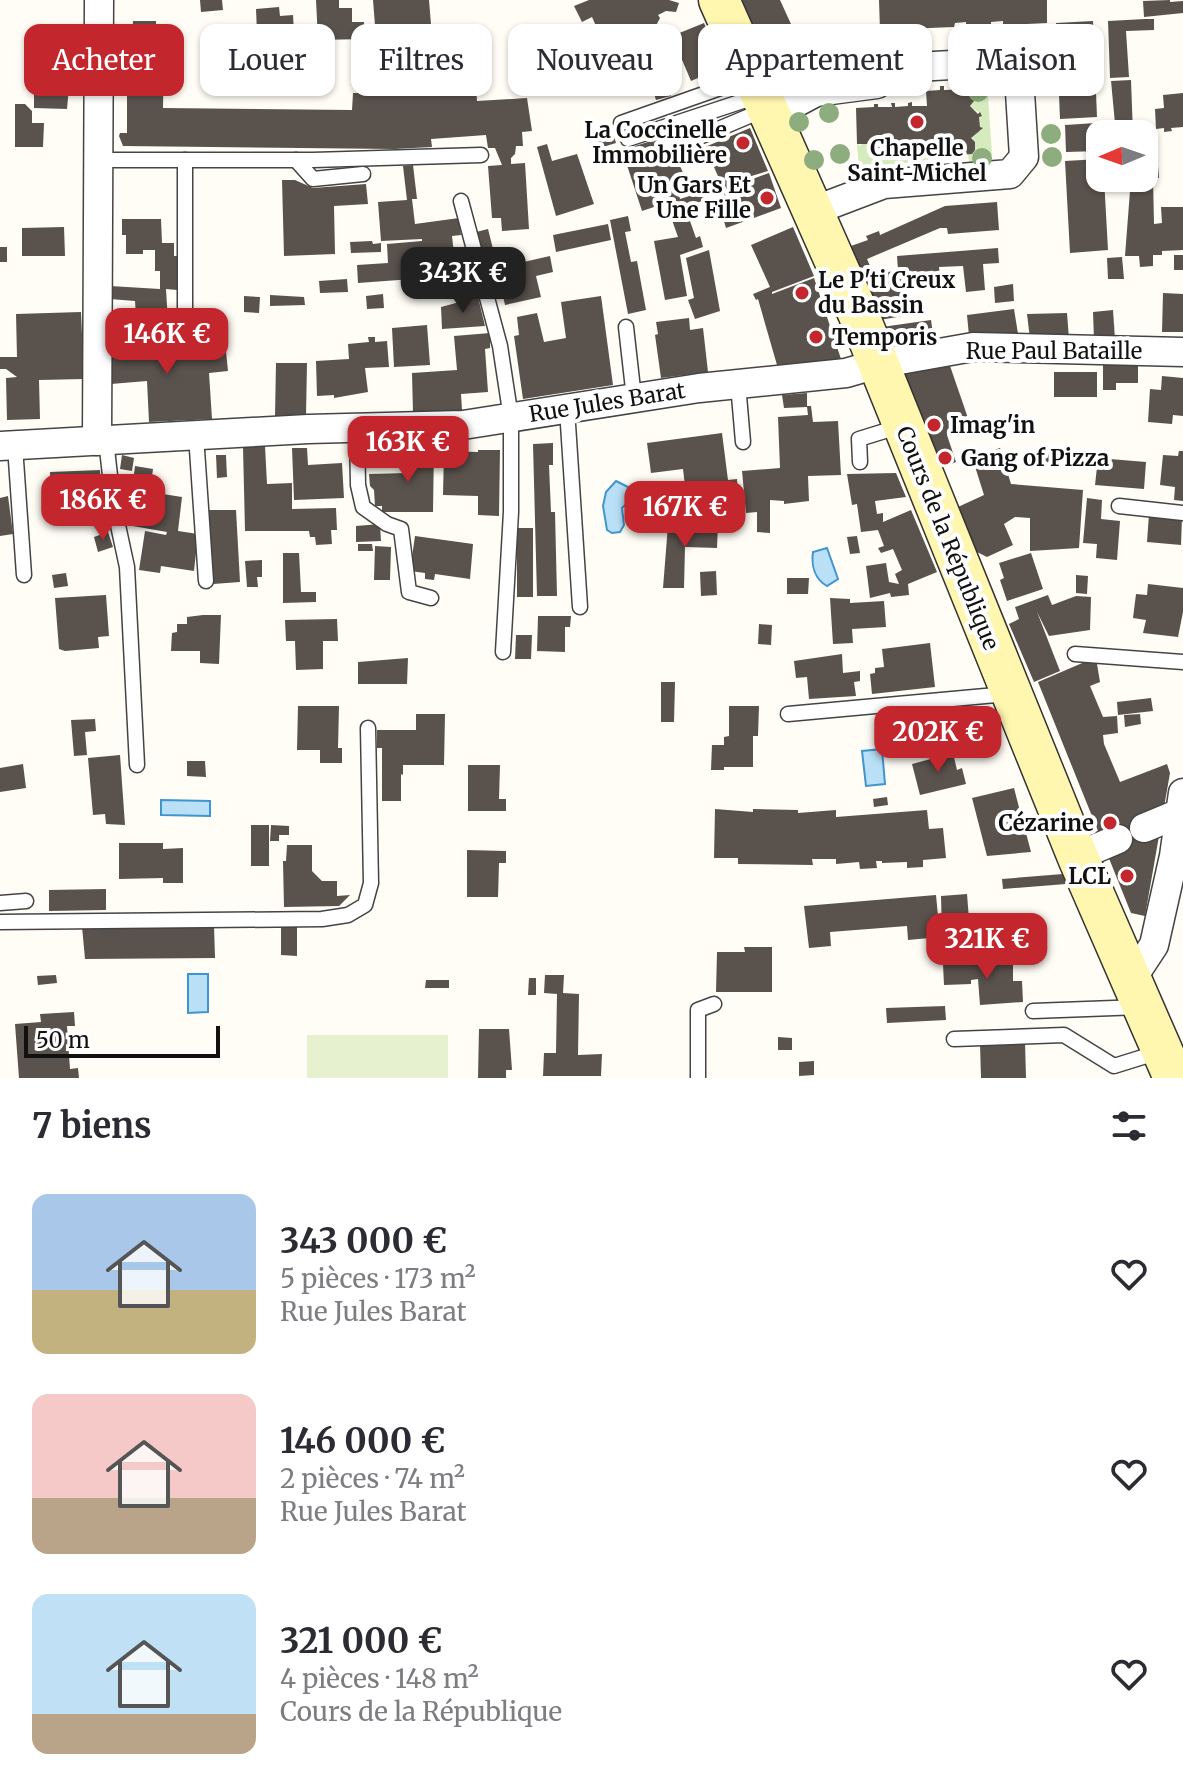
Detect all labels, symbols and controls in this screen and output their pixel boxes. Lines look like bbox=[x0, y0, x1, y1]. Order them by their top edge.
chip: Acheter bbox=[24, 24, 184, 96]
chip: Louer bbox=[200, 24, 335, 96]
chip: Filtres bbox=[351, 24, 492, 96]
chip: Nouveau bbox=[508, 24, 682, 96]
chip: Appartement bbox=[698, 24, 932, 96]
chip: Maison bbox=[948, 24, 1104, 96]
marker: Chapelle Saint-Michel bbox=[908, 113, 926, 131]
place label: La Coccinelle Immobilière bbox=[584, 116, 727, 169]
north arrow bbox=[1086, 120, 1158, 192]
map controls bbox=[1086, 120, 1158, 192]
marker: La Coccinelle Immobilière bbox=[734, 134, 752, 152]
place label: Chapelle Saint-Michel bbox=[847, 134, 987, 187]
place label: Un Gars Et Une Fille bbox=[637, 171, 751, 224]
marker: Un Gars Et Une Fille bbox=[758, 189, 776, 207]
pin: 343K € bbox=[398, 247, 528, 315]
text: 343K € bbox=[419, 256, 507, 289]
place label: Le P'ti Creux du Bassin bbox=[818, 266, 956, 319]
marker: Le P'ti Creux du Bassin bbox=[793, 284, 811, 302]
pin: 146K € bbox=[102, 308, 232, 376]
text: 146K € bbox=[123, 317, 211, 350]
place label: Temporis bbox=[832, 323, 937, 351]
marker: Temporis bbox=[807, 328, 825, 346]
street label: Rue Paul Bataille bbox=[966, 337, 1142, 365]
street label: Rue Jules Barat bbox=[527, 376, 688, 428]
place label: Imag'in bbox=[950, 411, 1035, 439]
pin: 163K € bbox=[343, 416, 473, 484]
marker: Imag'in bbox=[925, 416, 943, 434]
street label: Cours de la République bbox=[890, 422, 1006, 654]
text: 163K € bbox=[366, 425, 450, 458]
place label: Gang of Pizza bbox=[961, 444, 1109, 472]
marker: Gang of Pizza bbox=[936, 449, 954, 467]
pin: 186K € bbox=[38, 474, 168, 542]
pin: 167K € bbox=[620, 481, 750, 549]
text: 186K € bbox=[59, 483, 147, 516]
text: 167K € bbox=[642, 490, 728, 523]
pin: 202K € bbox=[873, 706, 1003, 774]
text: 202K € bbox=[892, 715, 984, 748]
place label: Cézarine bbox=[999, 809, 1094, 837]
marker: Cézarine bbox=[1101, 814, 1119, 832]
place label: LCL bbox=[1068, 862, 1111, 890]
marker: LCL bbox=[1118, 867, 1136, 885]
pin: 321K € bbox=[922, 913, 1052, 981]
text: 321K € bbox=[944, 922, 1030, 955]
scale bar bbox=[24, 1022, 220, 1058]
text: 50 m bbox=[36, 1026, 90, 1054]
icon: filters bbox=[1107, 1104, 1151, 1148]
text: 7 biens bbox=[32, 1105, 152, 1147]
text: 343 000 € bbox=[280, 1220, 447, 1262]
icon: home bbox=[96, 1226, 192, 1322]
icon: heart bbox=[1107, 1252, 1151, 1296]
text: 5 pièces · 173 m² bbox=[280, 1262, 476, 1295]
text: Rue Jules Barat bbox=[280, 1295, 467, 1328]
text: 146 000 € bbox=[280, 1420, 446, 1462]
icon: home bbox=[96, 1426, 192, 1522]
icon: heart bbox=[1107, 1452, 1151, 1496]
text: 2 pièces · 74 m² bbox=[280, 1462, 465, 1495]
text: Rue Jules Barat bbox=[280, 1495, 467, 1528]
text: 321 000 € bbox=[280, 1620, 443, 1662]
icon: home bbox=[96, 1626, 192, 1722]
icon: heart bbox=[1107, 1652, 1151, 1696]
text: 4 pièces · 148 m² bbox=[280, 1662, 479, 1695]
text: Cours de la République bbox=[280, 1695, 562, 1728]

